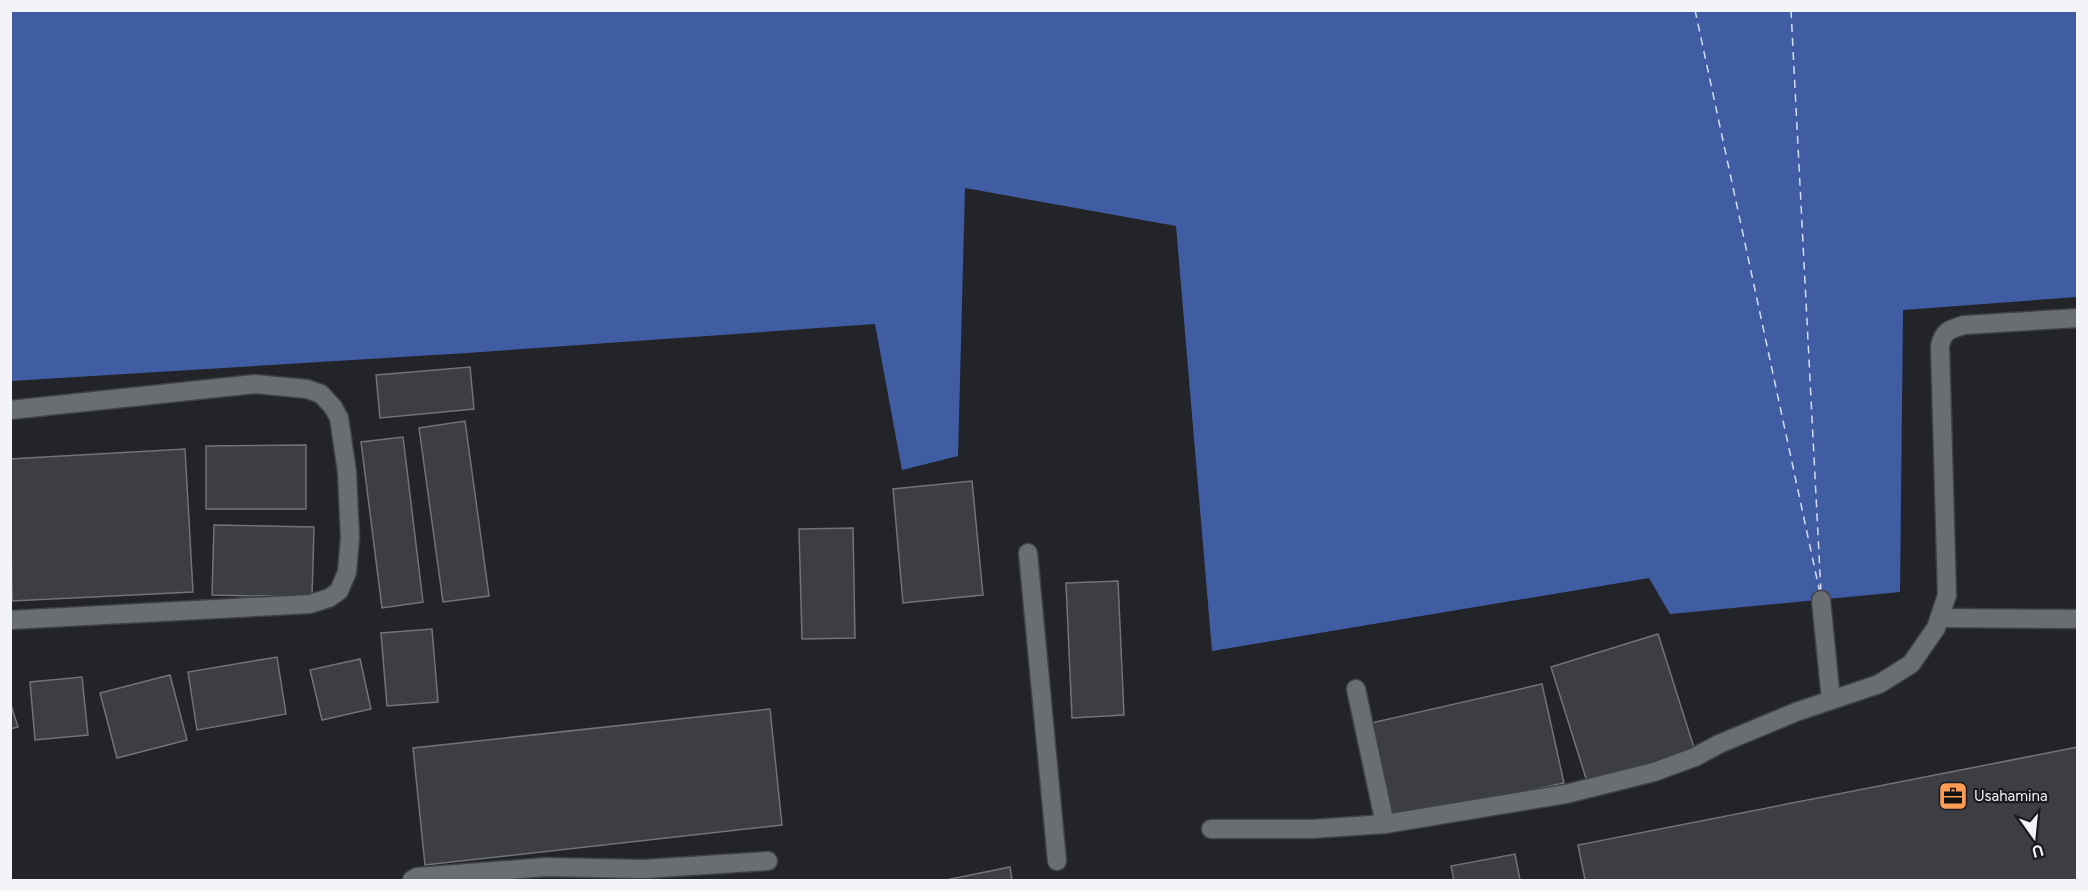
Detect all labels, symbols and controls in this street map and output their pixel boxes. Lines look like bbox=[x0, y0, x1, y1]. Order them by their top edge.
office icon: Usahamina bbox=[1937, 780, 1969, 812]
place label: Usahamina bbox=[1974, 787, 2048, 805]
north arrow bbox=[2004, 807, 2064, 867]
text: U bbox=[2030, 840, 2046, 862]

